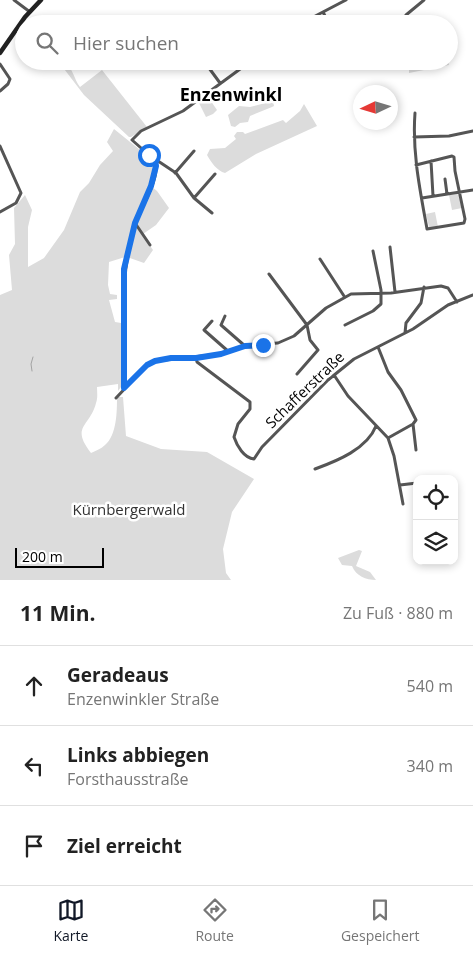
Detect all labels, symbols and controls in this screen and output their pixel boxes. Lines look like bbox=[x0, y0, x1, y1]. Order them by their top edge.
search box bbox=[15, 15, 458, 70]
icon: search bbox=[33, 29, 61, 57]
text: Hier suchen bbox=[73, 30, 179, 56]
district label: Enzenwinkl bbox=[180, 82, 282, 106]
north arrow bbox=[353, 85, 398, 130]
route start bbox=[138, 144, 161, 167]
route end bbox=[252, 334, 275, 357]
street label: Schafferstraße bbox=[261, 347, 348, 432]
map controls bbox=[413, 475, 458, 565]
button: locate bbox=[413, 475, 458, 520]
park label: Kürnbergerwald bbox=[72, 499, 186, 519]
button: layers bbox=[413, 520, 458, 565]
scale bar bbox=[15, 545, 104, 568]
text: 200 m bbox=[22, 547, 63, 566]
text: 11 Min. bbox=[20, 599, 95, 627]
text: Zu Fuß · 880 m bbox=[343, 602, 453, 624]
text: Geradeaus bbox=[67, 662, 169, 688]
icon: ahead bbox=[20, 672, 48, 700]
text: 540 m bbox=[407, 675, 453, 697]
text: Enzenwinkler Straße bbox=[67, 688, 219, 710]
text: Links abbiegen bbox=[67, 742, 209, 768]
icon: left bbox=[20, 752, 48, 780]
text: 340 m bbox=[407, 755, 453, 777]
text: Forsthausstraße bbox=[67, 768, 189, 790]
icon: arrive bbox=[20, 832, 48, 860]
text: Ziel erreicht bbox=[67, 833, 182, 859]
tab: Karte bbox=[54, 896, 88, 945]
tab: Route bbox=[195, 896, 234, 945]
tab: Gespeichert bbox=[341, 896, 419, 945]

